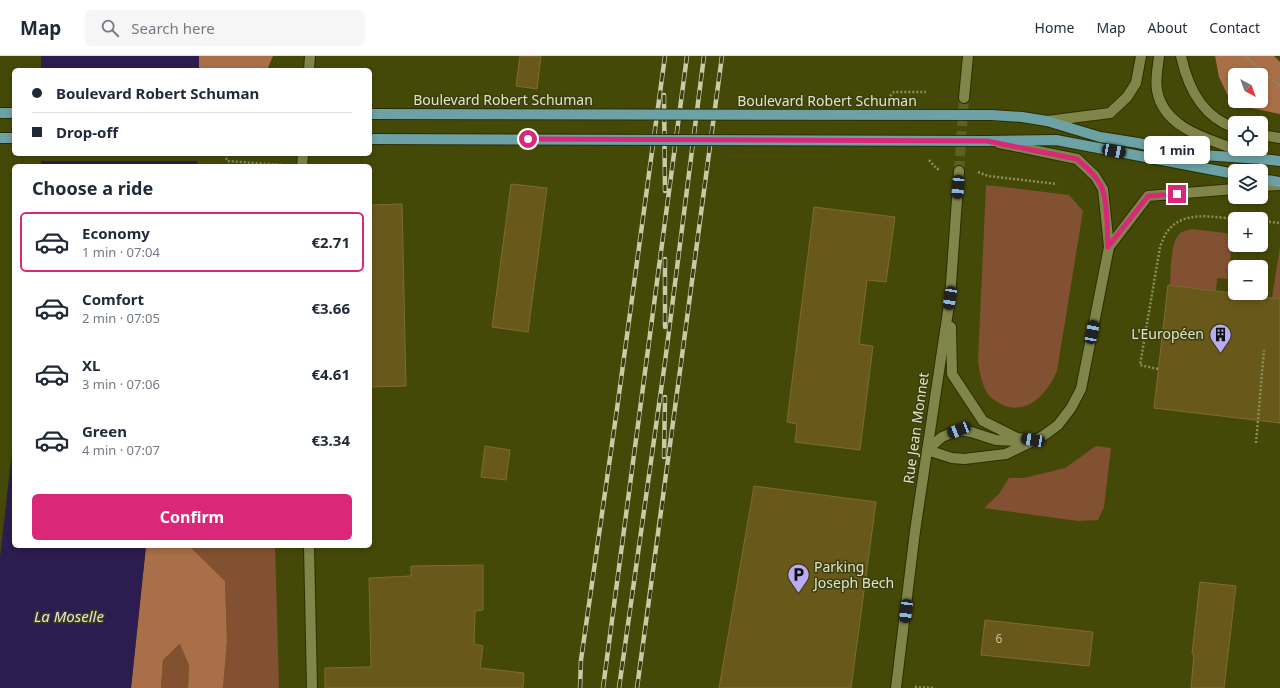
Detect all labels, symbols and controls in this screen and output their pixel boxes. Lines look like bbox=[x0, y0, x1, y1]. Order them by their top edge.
search box bbox=[85, 10, 365, 46]
text: Map bbox=[20, 15, 61, 41]
icon: search bbox=[99, 17, 121, 39]
text: Search here bbox=[131, 18, 215, 38]
text: Home bbox=[1035, 18, 1074, 37]
text: Map bbox=[1096, 18, 1126, 37]
text: About bbox=[1148, 18, 1187, 37]
text: Contact bbox=[1209, 18, 1260, 37]
north arrow bbox=[1228, 68, 1268, 108]
map controls bbox=[1228, 68, 1268, 300]
text: Boulevard Robert Schuman bbox=[56, 83, 259, 103]
street label: Boulevard Robert Schuman bbox=[413, 90, 593, 109]
street label: Boulevard Robert Schuman bbox=[737, 91, 917, 110]
button: locate bbox=[1228, 116, 1268, 156]
text: Drop-off bbox=[56, 122, 118, 142]
route start bbox=[519, 130, 537, 148]
callout: 1 min bbox=[1144, 136, 1210, 164]
text: 1 min bbox=[1159, 141, 1195, 159]
car bbox=[1101, 143, 1127, 159]
button: layers bbox=[1228, 164, 1268, 204]
car bbox=[951, 175, 965, 199]
text: Choose a ride bbox=[32, 176, 153, 200]
route end bbox=[1168, 185, 1186, 203]
button: + bbox=[1228, 212, 1268, 252]
text: Economy bbox=[82, 223, 150, 243]
icon: car bbox=[34, 224, 70, 260]
text: €2.71 bbox=[311, 232, 350, 252]
text: 1 min · 07:04 bbox=[82, 243, 160, 261]
button: − bbox=[1228, 260, 1268, 300]
car bbox=[942, 285, 958, 311]
text: Comfort bbox=[82, 289, 144, 309]
icon: car bbox=[34, 290, 70, 326]
text: €3.66 bbox=[311, 298, 350, 318]
text: 2 min · 07:05 bbox=[82, 309, 160, 327]
car bbox=[1084, 319, 1100, 345]
building icon: L'Européen bbox=[1207, 321, 1233, 354]
place label: L'Européen bbox=[1131, 324, 1204, 343]
text: XL bbox=[82, 355, 100, 375]
icon: car bbox=[34, 356, 70, 392]
text: €4.61 bbox=[311, 364, 350, 384]
street label: Rue Jean Monnet bbox=[898, 371, 933, 485]
text: 3 min · 07:06 bbox=[82, 375, 160, 393]
car bbox=[946, 420, 972, 440]
text: Green bbox=[82, 421, 127, 441]
icon: car bbox=[34, 422, 70, 458]
text: €3.34 bbox=[311, 430, 350, 450]
car bbox=[1020, 432, 1046, 448]
text: 4 min · 07:07 bbox=[82, 441, 160, 459]
button: Confirm bbox=[32, 494, 352, 540]
place label: Parking Joseph Bech bbox=[812, 557, 894, 592]
parking icon: Parking Joseph Bech bbox=[786, 562, 812, 595]
car bbox=[899, 598, 913, 624]
water label: La Moselle bbox=[34, 606, 104, 626]
house number: 6 bbox=[996, 630, 1003, 647]

